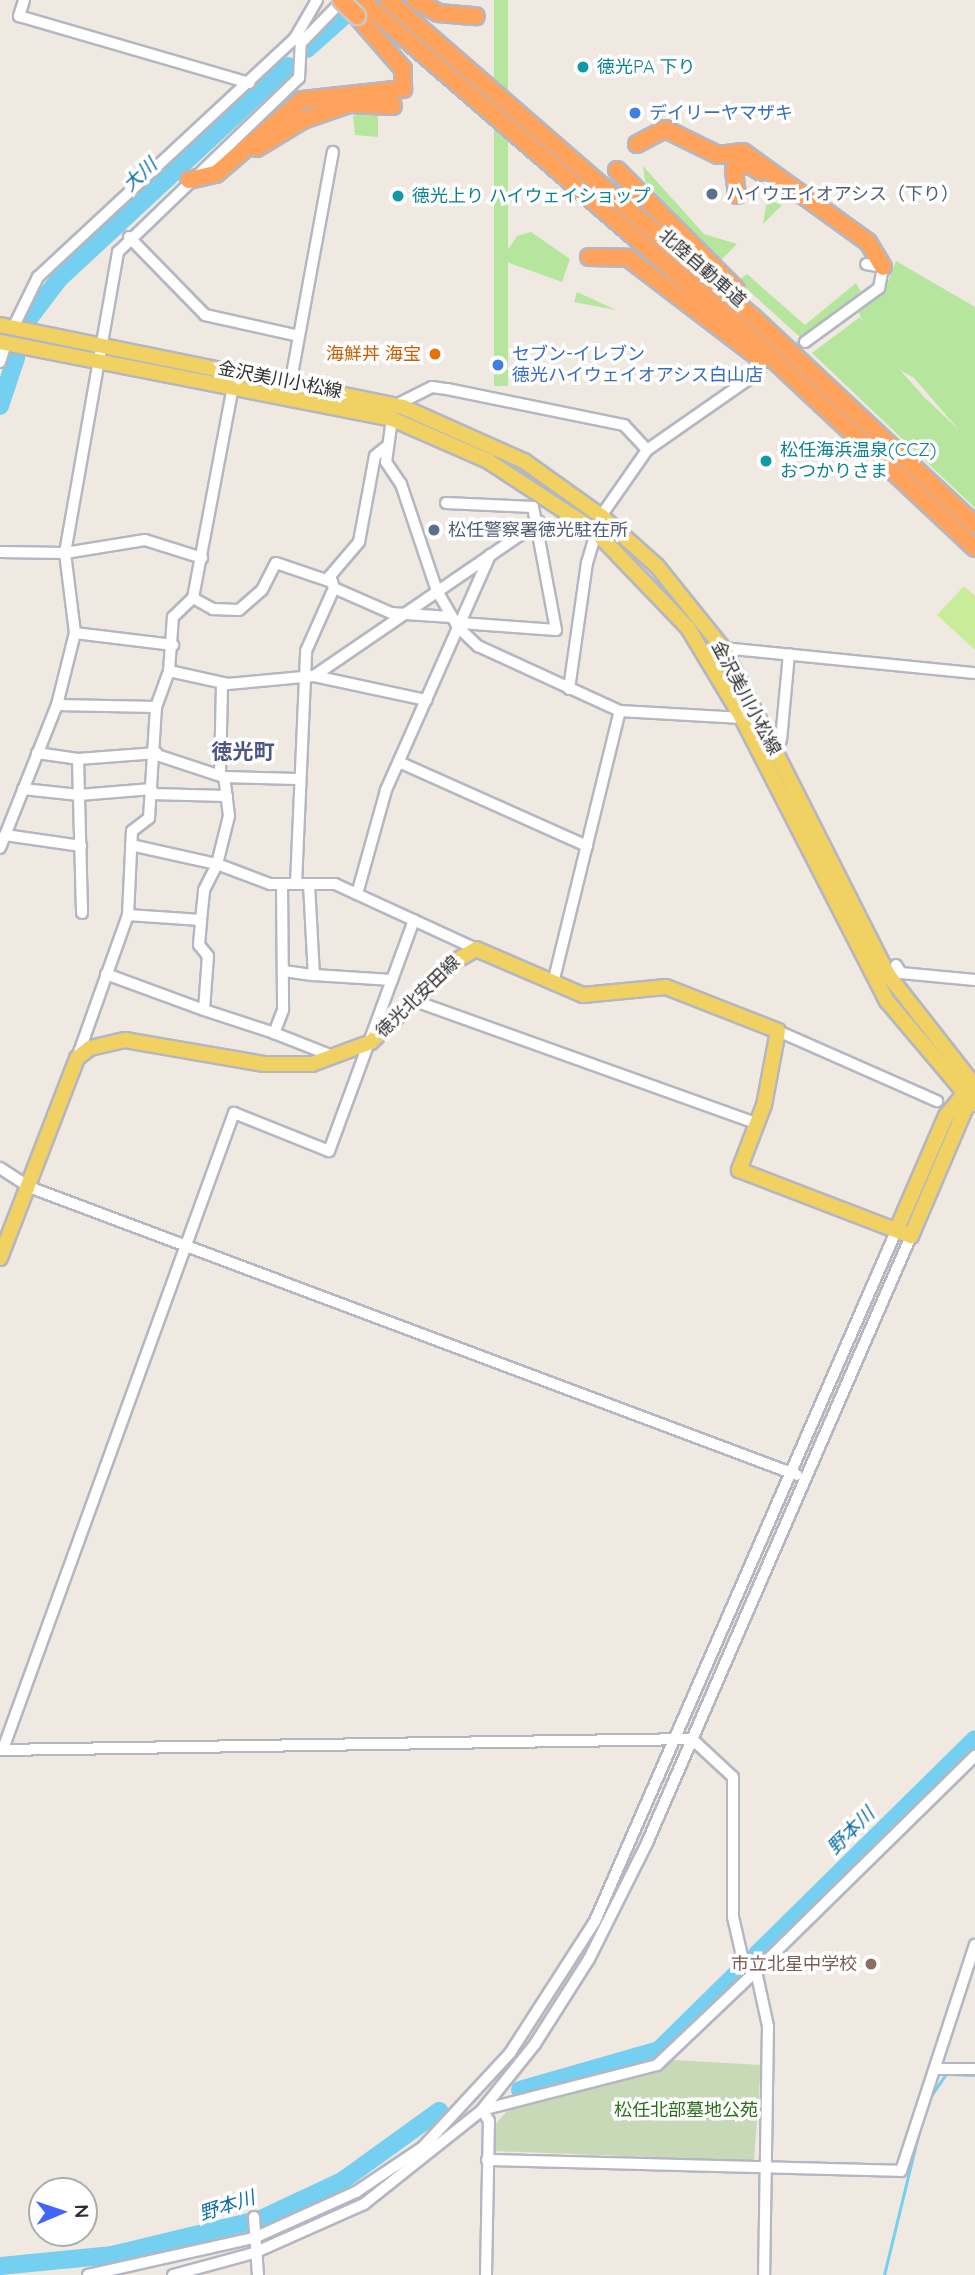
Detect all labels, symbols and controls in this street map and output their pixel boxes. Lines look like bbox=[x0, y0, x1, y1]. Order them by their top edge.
place label: 徳光PA 下り bbox=[597, 56, 696, 78]
marker: 徳光PA 下り bbox=[575, 59, 591, 75]
place label: デイリーヤマザキ bbox=[649, 102, 793, 124]
marker: デイリーヤマザキ bbox=[627, 105, 643, 121]
water label: 大川 bbox=[118, 154, 162, 196]
place label: ハイウエイオアシス（下り） bbox=[726, 183, 960, 205]
place label: 徳光上り ハイウェイショップ bbox=[412, 185, 651, 207]
marker: ハイウエイオアシス（下り） bbox=[704, 186, 720, 202]
marker: 徳光上り ハイウェイショップ bbox=[390, 188, 406, 204]
street label: 北陸自動車道 bbox=[654, 224, 750, 312]
place label: 海鮮丼 海宝 bbox=[326, 343, 421, 365]
place label: セブン-イレブン 徳光ハイウェイオアシス白山店 bbox=[512, 344, 764, 386]
marker: 海鮮丼 海宝 bbox=[427, 346, 443, 362]
street label: 金沢美川小松線 bbox=[216, 357, 344, 403]
marker: セブン-イレブン 徳光ハイウェイオアシス白山店 bbox=[490, 357, 506, 373]
place label: 松任海浜温泉(CCZ) おつかりさま bbox=[780, 440, 937, 482]
marker: 松任海浜温泉(CCZ) おつかりさま bbox=[758, 453, 774, 469]
place label: 松任警察署徳光駐在所 bbox=[448, 519, 628, 541]
marker: 松任警察署徳光駐在所 bbox=[426, 522, 442, 538]
street label: 金沢美川小松線 bbox=[707, 637, 785, 759]
district label: 徳光町 bbox=[212, 738, 274, 764]
street label: 徳光北安田線 bbox=[372, 952, 464, 1042]
water label: 野本川 bbox=[823, 1803, 879, 1859]
place label: 市立北星中学校 bbox=[731, 1953, 857, 1975]
marker: 市立北星中学校 bbox=[863, 1956, 879, 1972]
park label: 松任北部墓地公苑 bbox=[614, 2099, 758, 2121]
north arrow bbox=[28, 2177, 98, 2247]
water label: 野本川 bbox=[196, 2186, 258, 2226]
text: N bbox=[70, 2204, 94, 2219]

